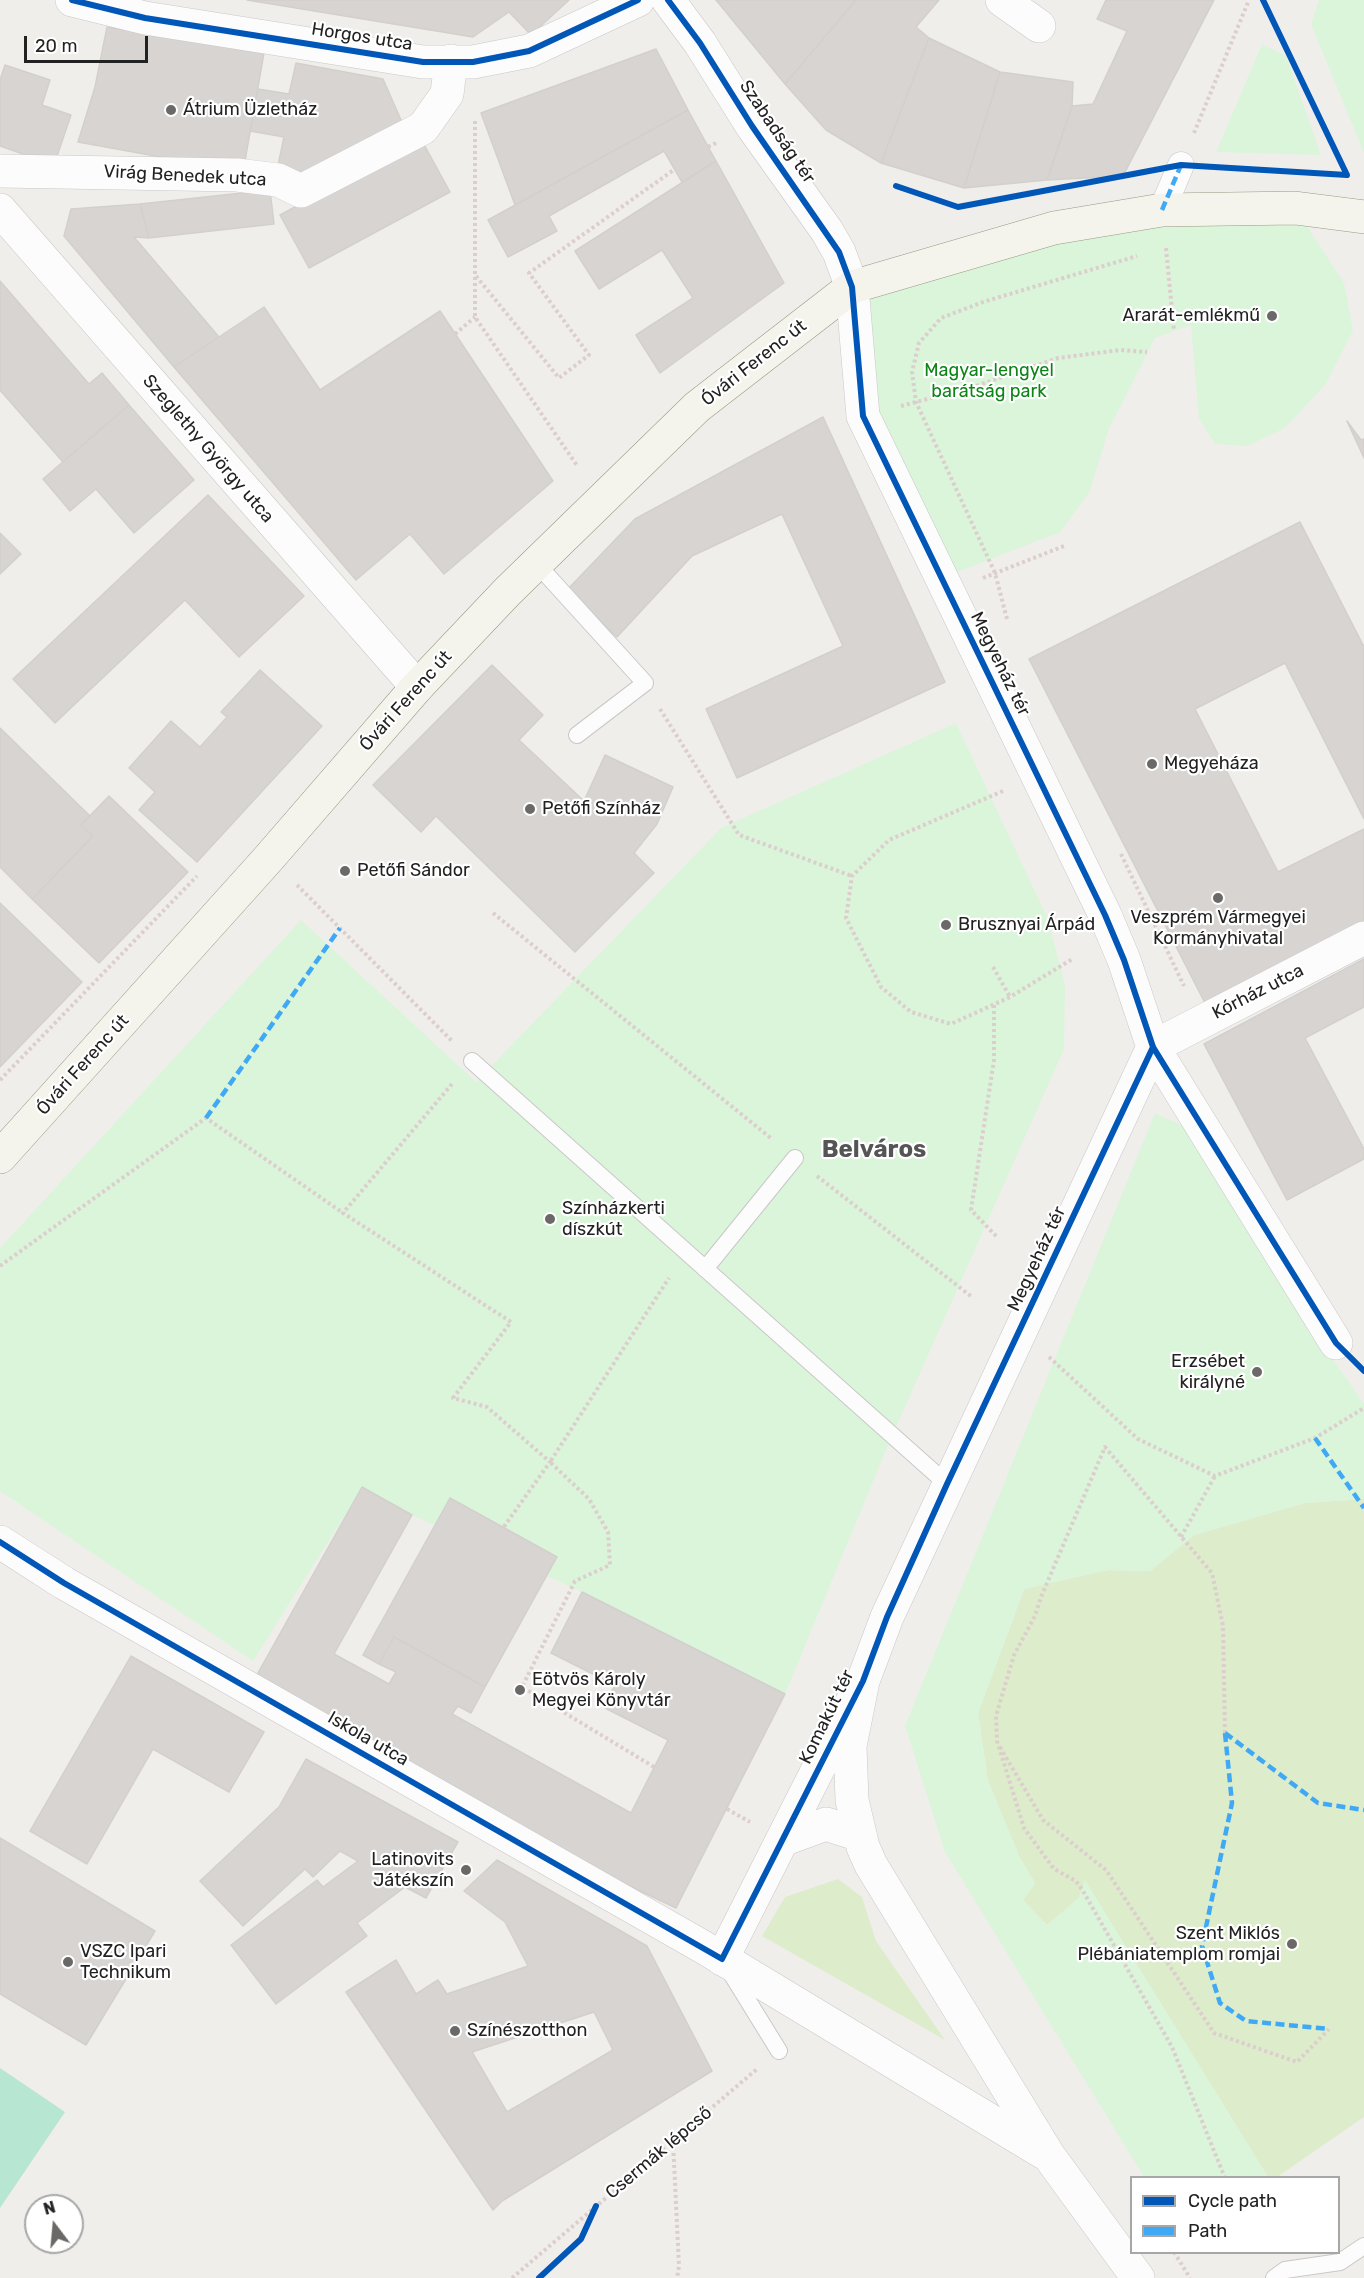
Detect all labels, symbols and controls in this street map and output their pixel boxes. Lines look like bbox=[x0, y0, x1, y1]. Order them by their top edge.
street label: Horgos utca bbox=[310, 18, 414, 56]
scale bar bbox=[27, 24, 152, 62]
text: 20 m bbox=[35, 35, 77, 57]
street label: Szabadság tér bbox=[735, 76, 819, 188]
place label: Átrium Üzletház bbox=[183, 99, 317, 121]
marker: Átrium Üzletház bbox=[164, 103, 178, 117]
street label: Virág Benedek utca bbox=[103, 161, 267, 191]
place label: Ararát-emlékmű bbox=[1123, 305, 1260, 327]
marker: Ararát-emlékmű bbox=[1265, 309, 1279, 323]
street label: Óvári Ferenc út bbox=[697, 315, 811, 411]
park label: Magyar-lengyel barátság park bbox=[924, 360, 1054, 403]
street label: Szeglethy György utca bbox=[138, 371, 278, 527]
street label: Megyeház tér bbox=[965, 608, 1035, 720]
street label: Óvári Ferenc út bbox=[355, 646, 457, 756]
place label: Megyeháza bbox=[1164, 753, 1259, 775]
marker: Megyeháza bbox=[1145, 757, 1159, 771]
place label: Petőfi Színház bbox=[542, 798, 661, 820]
marker: Petőfi Színház bbox=[523, 802, 537, 816]
place label: Petőfi Sándor bbox=[357, 860, 470, 882]
marker: Petőfi Sándor bbox=[338, 864, 352, 878]
marker: Veszprém Vármegyei Kormányhivatal bbox=[1211, 891, 1225, 905]
place label: Veszprém Vármegyei Kormányhivatal bbox=[1130, 907, 1306, 950]
place label: Brusznyai Árpád bbox=[958, 914, 1095, 936]
marker: Brusznyai Árpád bbox=[939, 918, 953, 932]
street label: Kórház utca bbox=[1209, 960, 1307, 1024]
street label: Óvári Ferenc út bbox=[32, 1010, 134, 1120]
district label: Belváros bbox=[822, 1136, 926, 1164]
place label: Színházkerti díszkút bbox=[562, 1198, 665, 1240]
street label: Megyeház tér bbox=[1003, 1203, 1071, 1315]
marker: Színházkerti díszkút bbox=[543, 1212, 557, 1226]
place label: Erzsébet királyné bbox=[1171, 1351, 1245, 1394]
marker: Erzsébet királyné bbox=[1250, 1365, 1264, 1379]
street label: Komakút tér bbox=[795, 1666, 859, 1768]
place label: Eötvös Károly Megyei Könyvtár bbox=[532, 1669, 671, 1712]
marker: Eötvös Károly Megyei Könyvtár bbox=[513, 1683, 527, 1697]
street label: Iskola utca bbox=[324, 1707, 412, 1771]
place label: Latinovits Játékszín bbox=[371, 1849, 454, 1892]
marker: Latinovits Játékszín bbox=[459, 1863, 473, 1877]
place label: Szent Miklós Plébániatemplom romjai bbox=[1077, 1923, 1280, 1966]
marker: Szent Miklós Plébániatemplom romjai bbox=[1285, 1937, 1299, 1951]
place label: VSZC Ipari Technikum bbox=[80, 1941, 171, 1984]
marker: VSZC Ipari Technikum bbox=[61, 1955, 75, 1969]
place label: Színészotthon bbox=[467, 2020, 587, 2042]
marker: Színészotthon bbox=[448, 2024, 462, 2038]
street label: Csermák lépcső bbox=[601, 2102, 717, 2204]
legend bbox=[1130, 2176, 1340, 2254]
text: Cycle path bbox=[1188, 2190, 1277, 2212]
north arrow bbox=[24, 2194, 84, 2254]
text: N bbox=[41, 2197, 58, 2219]
text: Path bbox=[1188, 2220, 1227, 2242]

